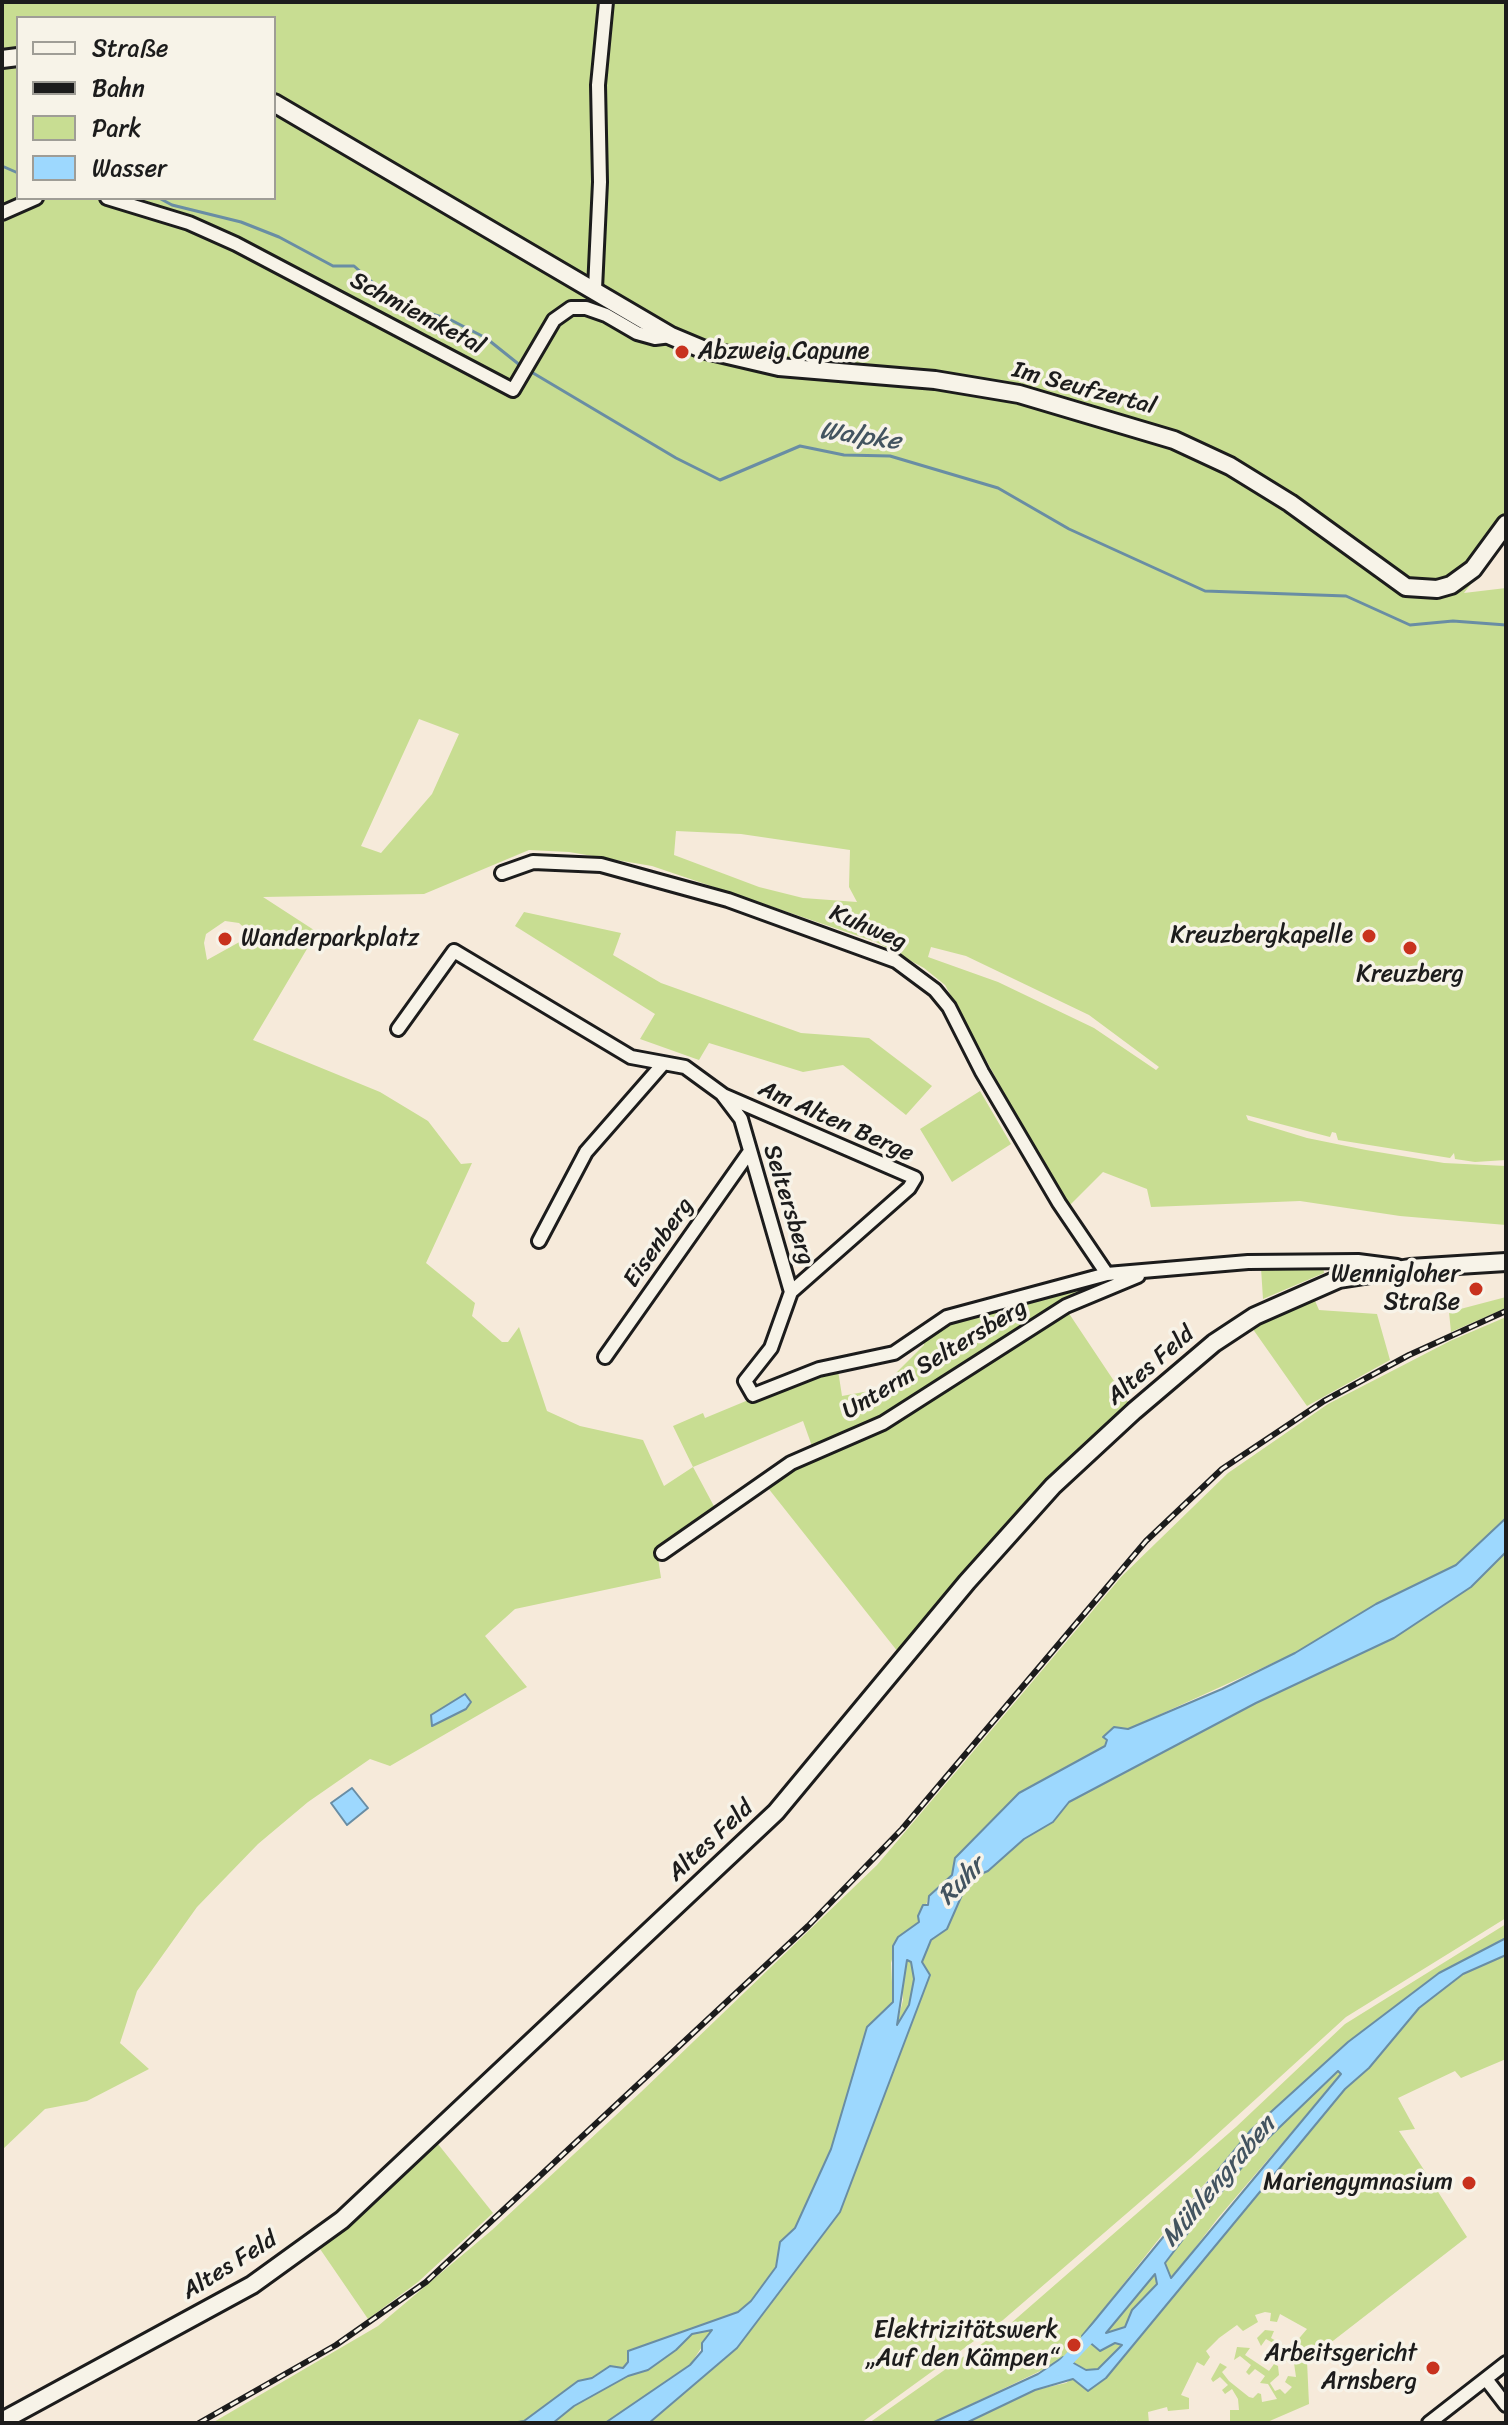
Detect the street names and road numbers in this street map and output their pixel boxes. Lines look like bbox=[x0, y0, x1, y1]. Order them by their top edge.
street label: Schmiemketal bbox=[345, 266, 489, 362]
street label: Im Seufzertal bbox=[1009, 356, 1159, 422]
street label: Kuhweg bbox=[825, 899, 911, 957]
street label: Am Alten Berge bbox=[754, 1075, 918, 1169]
street label: Seltersberg bbox=[756, 1141, 820, 1269]
street label: Eisenberg bbox=[618, 1193, 700, 1293]
street label: Unterm Seltersberg bbox=[837, 1293, 1033, 1427]
street label: Altes Feld bbox=[1101, 1320, 1201, 1412]
street label: Altes Feld bbox=[662, 1794, 760, 1888]
street label: Altes Feld bbox=[177, 2226, 283, 2306]

